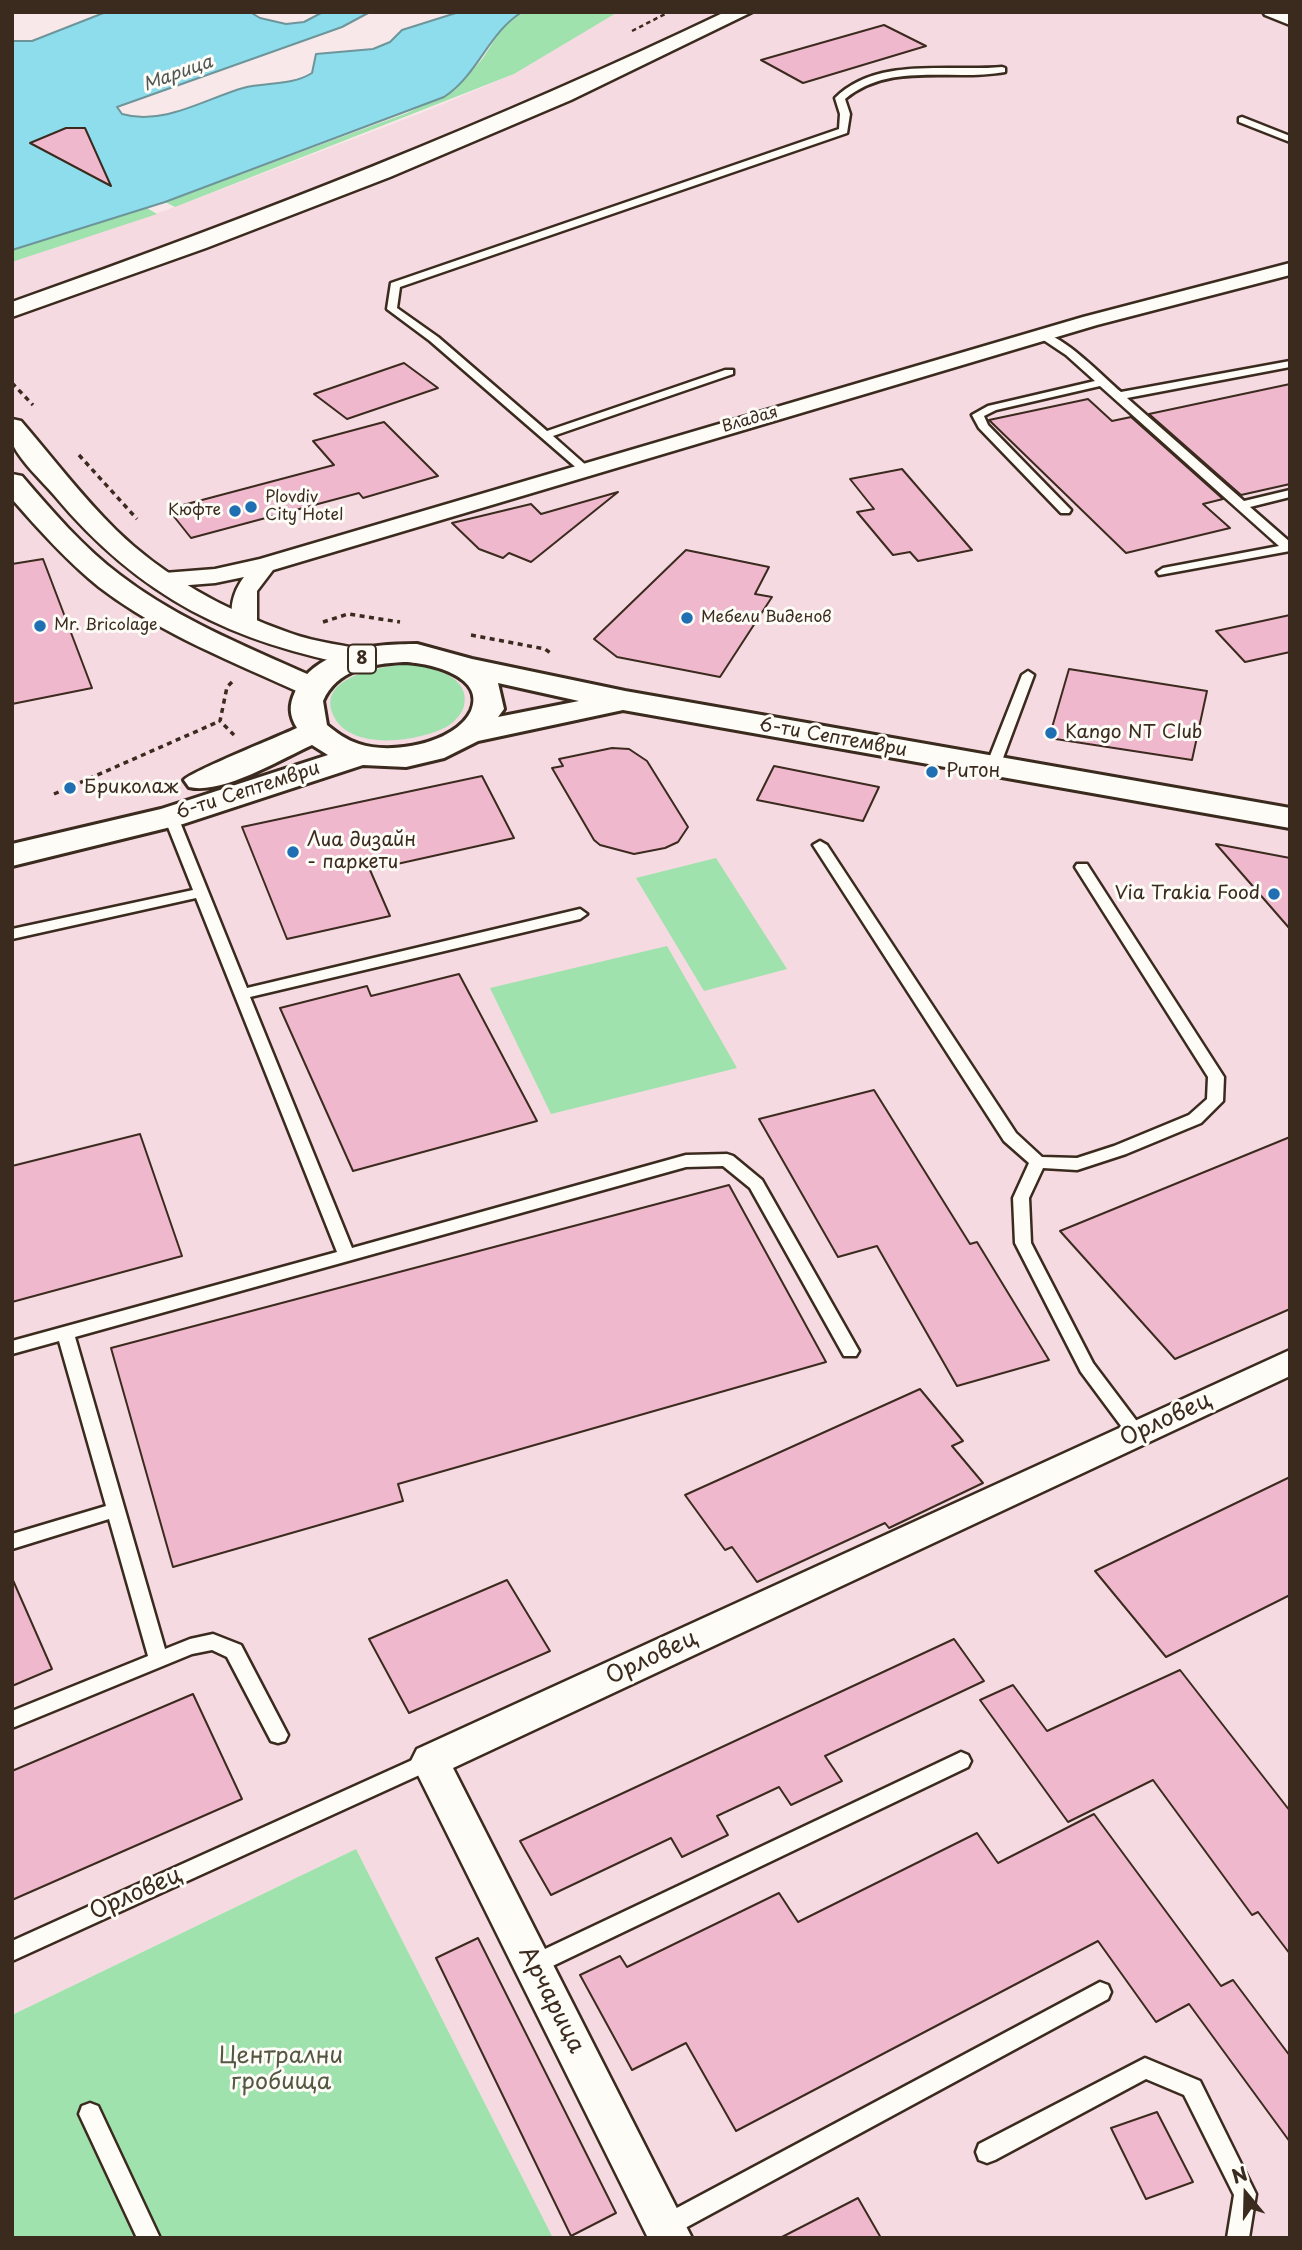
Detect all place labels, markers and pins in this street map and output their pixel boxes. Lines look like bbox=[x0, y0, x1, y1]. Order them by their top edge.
place label: Plovdiv City Hotel bbox=[265, 488, 343, 526]
marker: Plovdiv City Hotel bbox=[243, 499, 259, 515]
place label: Кюфте bbox=[168, 501, 221, 521]
marker: Кюфте bbox=[227, 503, 243, 519]
place label: Мебели Виденов bbox=[701, 608, 831, 628]
marker: Мебели Виденов bbox=[679, 610, 695, 626]
place label: Mr. Bricolage bbox=[54, 616, 157, 636]
marker: Mr. Bricolage bbox=[32, 618, 48, 634]
place label: Kango NT Club bbox=[1065, 722, 1202, 744]
marker: Kango NT Club bbox=[1043, 725, 1059, 741]
place label: Ритон bbox=[946, 761, 1000, 783]
marker: Ритон bbox=[924, 764, 940, 780]
place label: Бриколаж bbox=[84, 777, 178, 799]
marker: Бриколаж bbox=[62, 780, 78, 796]
place label: Лиа дизайн - паркети bbox=[307, 830, 416, 874]
marker: Лиа дизайн - паркети bbox=[285, 844, 301, 860]
place label: Via Trakia Food bbox=[1115, 883, 1260, 905]
marker: Via Trakia Food bbox=[1266, 886, 1282, 902]

